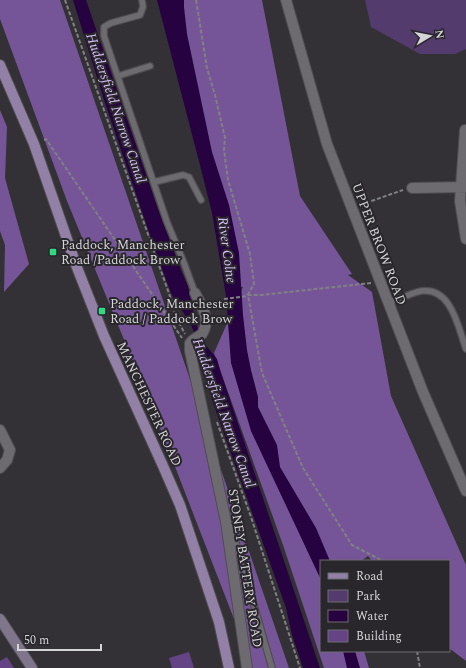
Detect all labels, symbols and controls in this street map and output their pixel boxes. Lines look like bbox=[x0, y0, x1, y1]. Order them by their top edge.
north arrow bbox=[410, 16, 450, 56]
text: N bbox=[430, 28, 449, 40]
water label: Huddersfield Narrow Canal bbox=[80, 30, 152, 186]
street label: UPPER BROW ROAD bbox=[346, 180, 412, 308]
water label: River Colne bbox=[212, 216, 242, 284]
place label: Paddock, Manchester Road /Paddock Brow bbox=[61, 235, 185, 270]
marker: Paddock, Manchester Road /Paddock Brow bbox=[48, 247, 58, 257]
place label: Paddock, Manchester Road / Paddock Brow bbox=[110, 294, 234, 329]
marker: Paddock, Manchester Road / Paddock Brow bbox=[97, 306, 107, 316]
water label: Huddersfield Narrow Canal bbox=[187, 335, 261, 491]
street label: MANCHESTER ROAD bbox=[111, 338, 187, 470]
street label: STONEY BATTERY ROAD bbox=[223, 487, 267, 649]
legend bbox=[320, 560, 450, 652]
text: Road bbox=[356, 567, 383, 586]
text: Park bbox=[356, 587, 381, 606]
text: Water bbox=[356, 607, 388, 626]
scale bar bbox=[18, 626, 101, 652]
text: Building bbox=[356, 627, 402, 646]
text: 50 m bbox=[24, 631, 49, 650]

